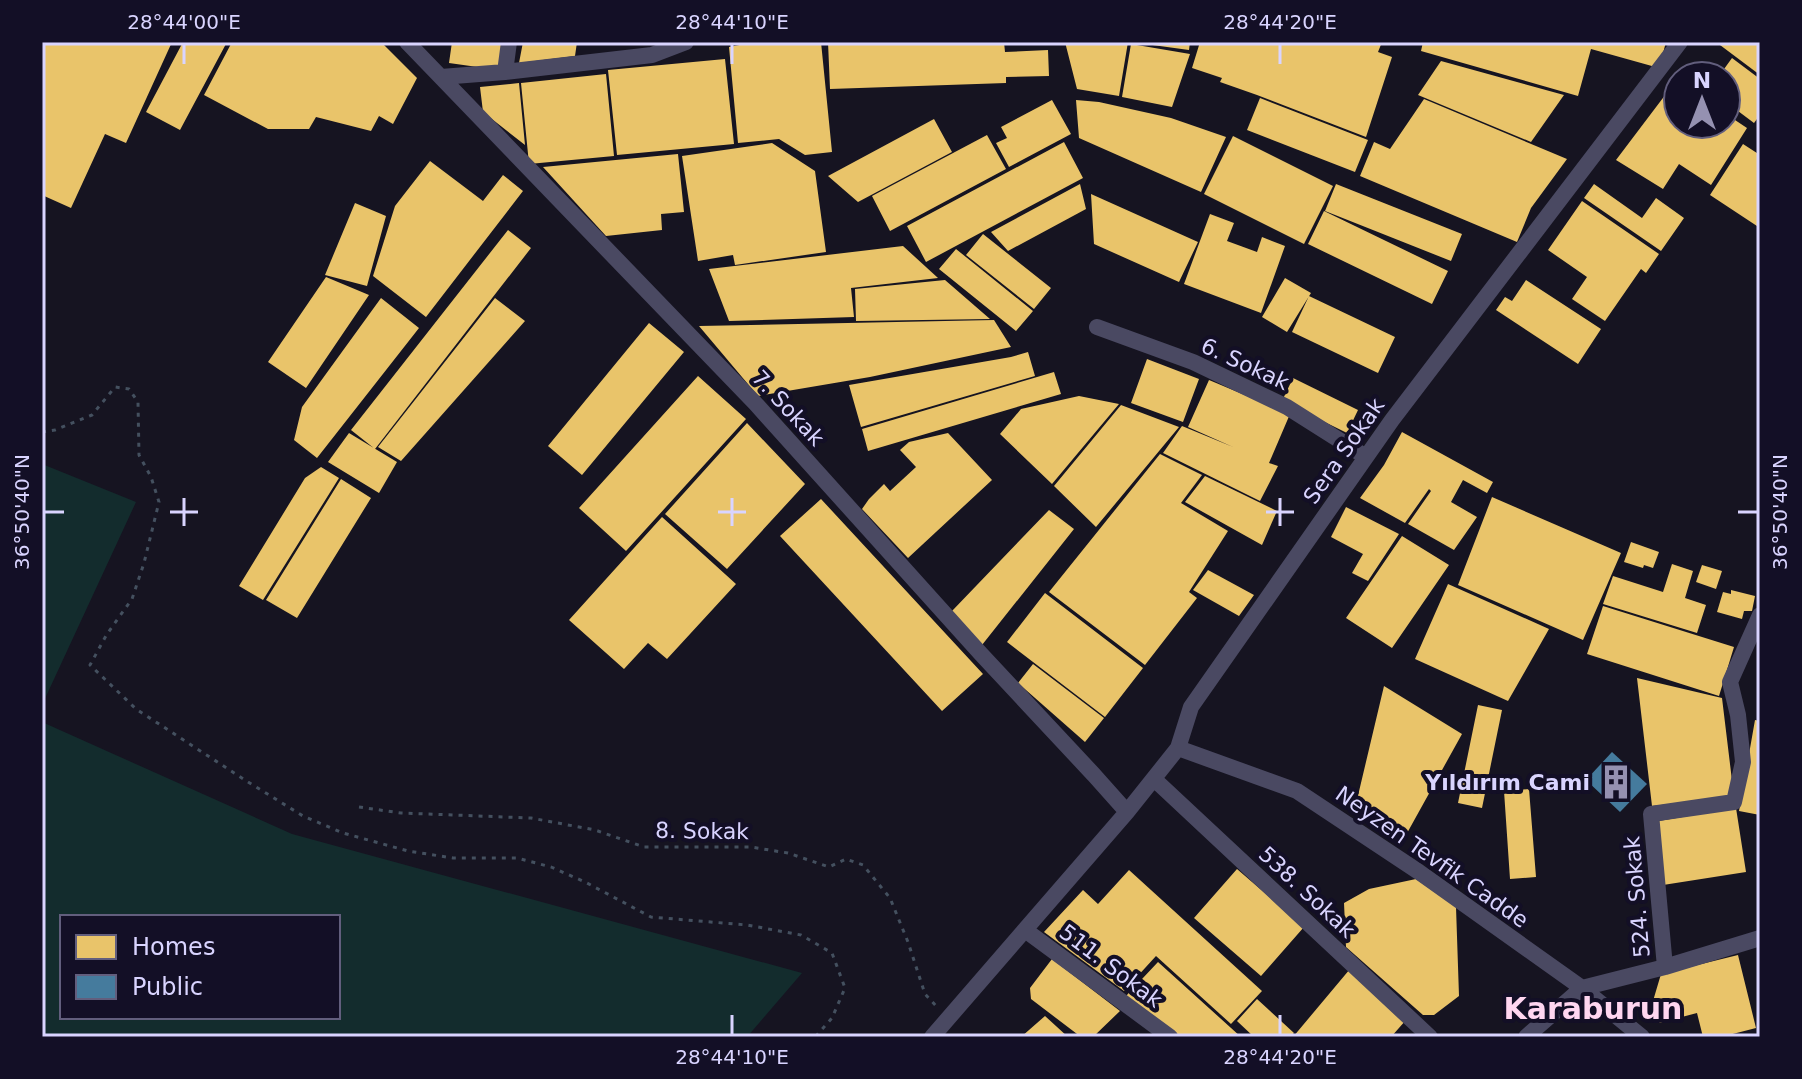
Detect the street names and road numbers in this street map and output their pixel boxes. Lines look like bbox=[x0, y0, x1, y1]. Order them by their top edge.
street label: 6. Sokak bbox=[1197, 333, 1293, 395]
street label: 7. Sokak bbox=[747, 365, 829, 451]
street label: Sera Sokak bbox=[1298, 393, 1390, 509]
street label: Neyzen Tevfik Cadde bbox=[1331, 781, 1533, 933]
street label: 8. Sokak bbox=[655, 818, 749, 844]
street label: 524. Sokak bbox=[1619, 835, 1655, 959]
street label: 538. Sokak bbox=[1254, 841, 1360, 943]
street label: 511. Sokak bbox=[1055, 919, 1167, 1013]

